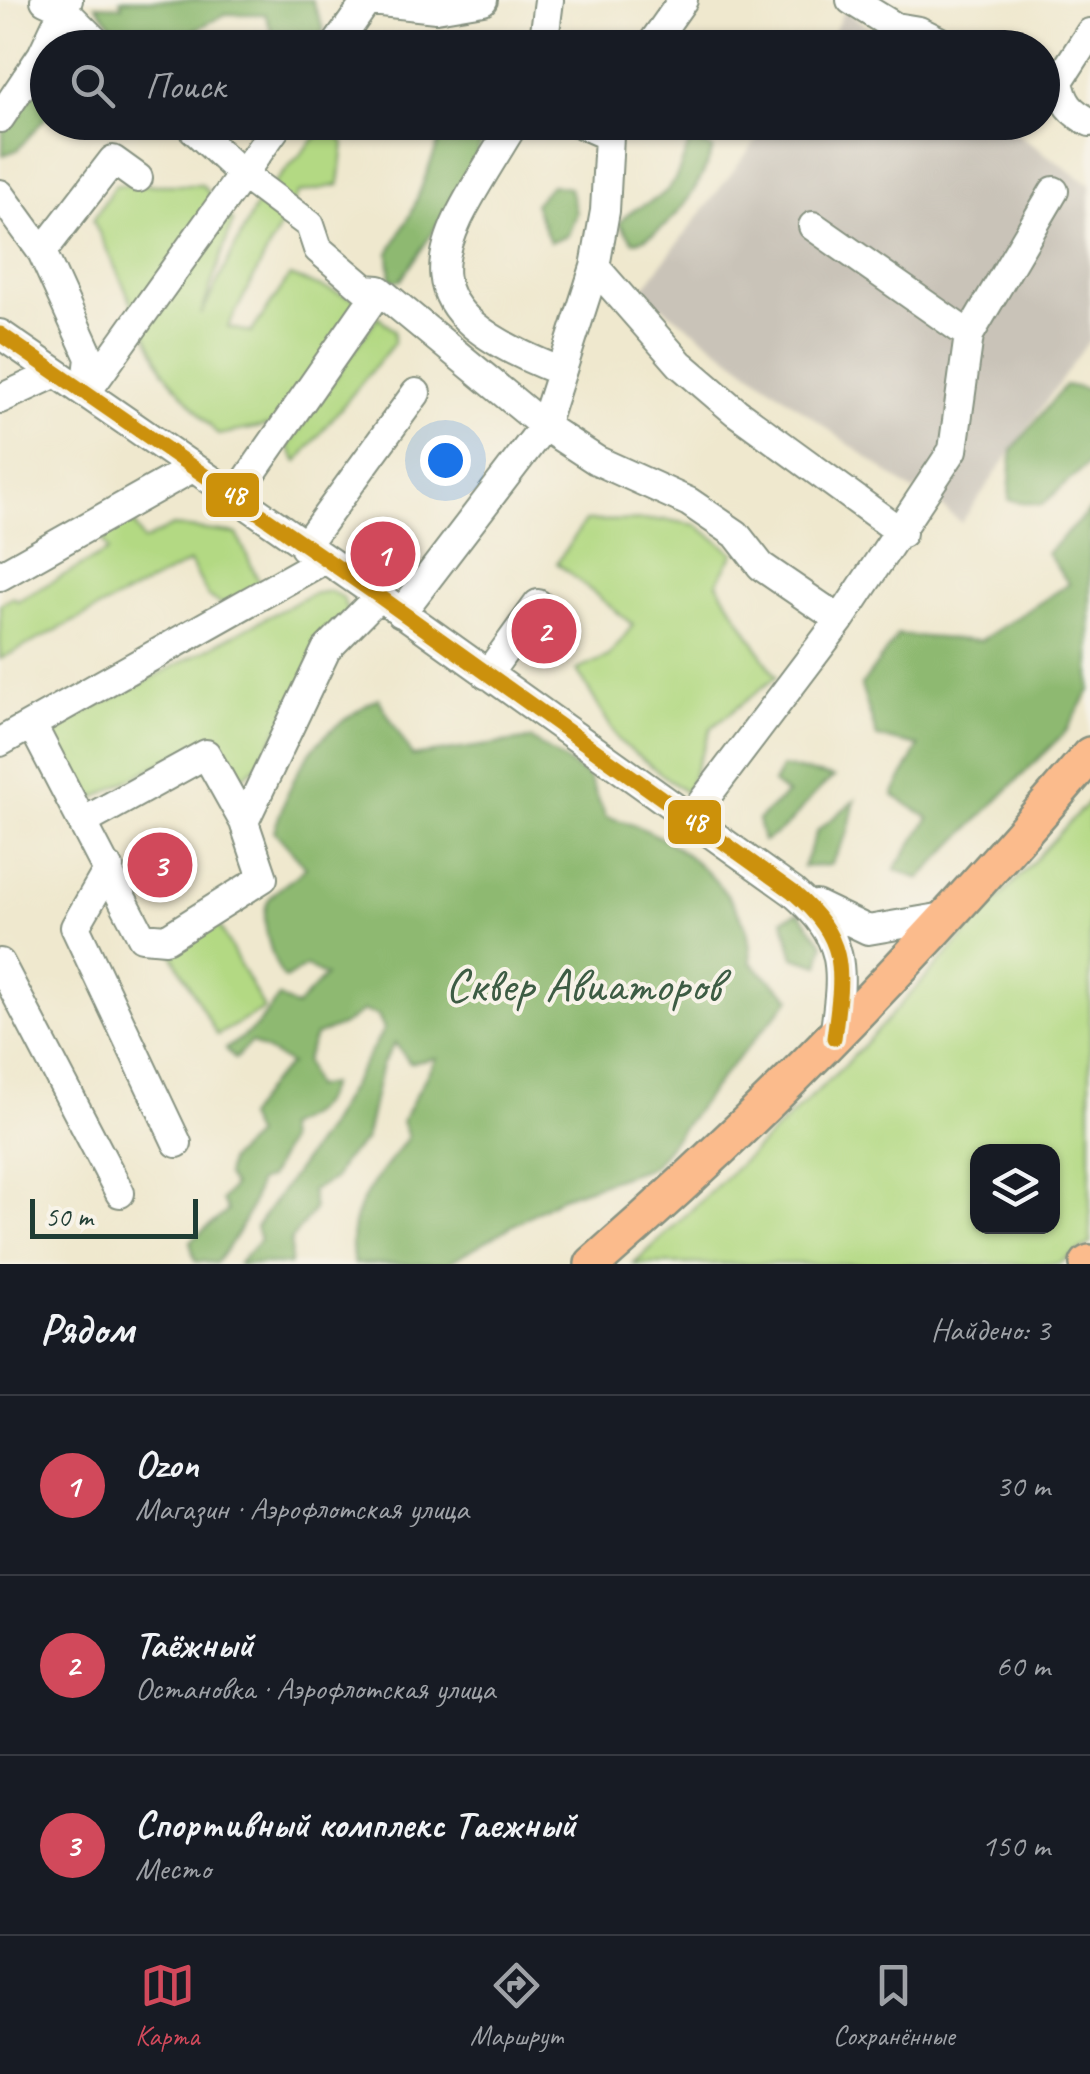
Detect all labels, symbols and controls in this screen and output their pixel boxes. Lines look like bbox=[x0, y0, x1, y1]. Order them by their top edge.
search box bbox=[30, 30, 1060, 140]
icon: search bbox=[65, 58, 120, 113]
text: Поиск bbox=[145, 62, 225, 109]
your location bbox=[420, 435, 471, 486]
line badge: 48 bbox=[204, 471, 261, 519]
text: 48 bbox=[220, 477, 249, 512]
pin: 1 bbox=[350, 516, 416, 592]
pin: 2 bbox=[512, 594, 576, 668]
line badge: 48 bbox=[666, 798, 723, 846]
text: 48 bbox=[681, 804, 710, 839]
pin: 3 bbox=[128, 828, 192, 902]
park label: Сквер Авиаторов bbox=[445, 955, 732, 1015]
map controls bbox=[970, 1144, 1060, 1234]
button: layers bbox=[970, 1144, 1060, 1234]
scale bar bbox=[30, 1194, 198, 1238]
text: 50 m bbox=[45, 1199, 93, 1234]
text: Рядом bbox=[40, 1303, 134, 1356]
text: Найдено: 3 bbox=[931, 1309, 1050, 1350]
text: Ozon bbox=[135, 1441, 199, 1488]
text: 1 bbox=[65, 1465, 80, 1506]
text: 30 m bbox=[996, 1465, 1050, 1506]
text: Магазин · Аэрофлотская улица bbox=[135, 1488, 469, 1529]
text: Таёжный bbox=[135, 1621, 253, 1668]
text: 2 bbox=[65, 1645, 80, 1686]
text: 60 m bbox=[996, 1645, 1050, 1686]
text: Остановка · Аэрофлотская улица bbox=[135, 1668, 495, 1709]
text: Спортивный комплекс Таежный bbox=[135, 1801, 576, 1848]
text: 3 bbox=[65, 1825, 80, 1866]
text: 150 m bbox=[981, 1825, 1050, 1866]
text: Место bbox=[135, 1848, 211, 1889]
tab: Карта bbox=[135, 1958, 199, 2053]
tab: Маршрут bbox=[470, 1958, 562, 2053]
tab: Сохранённые bbox=[833, 1958, 955, 2053]

